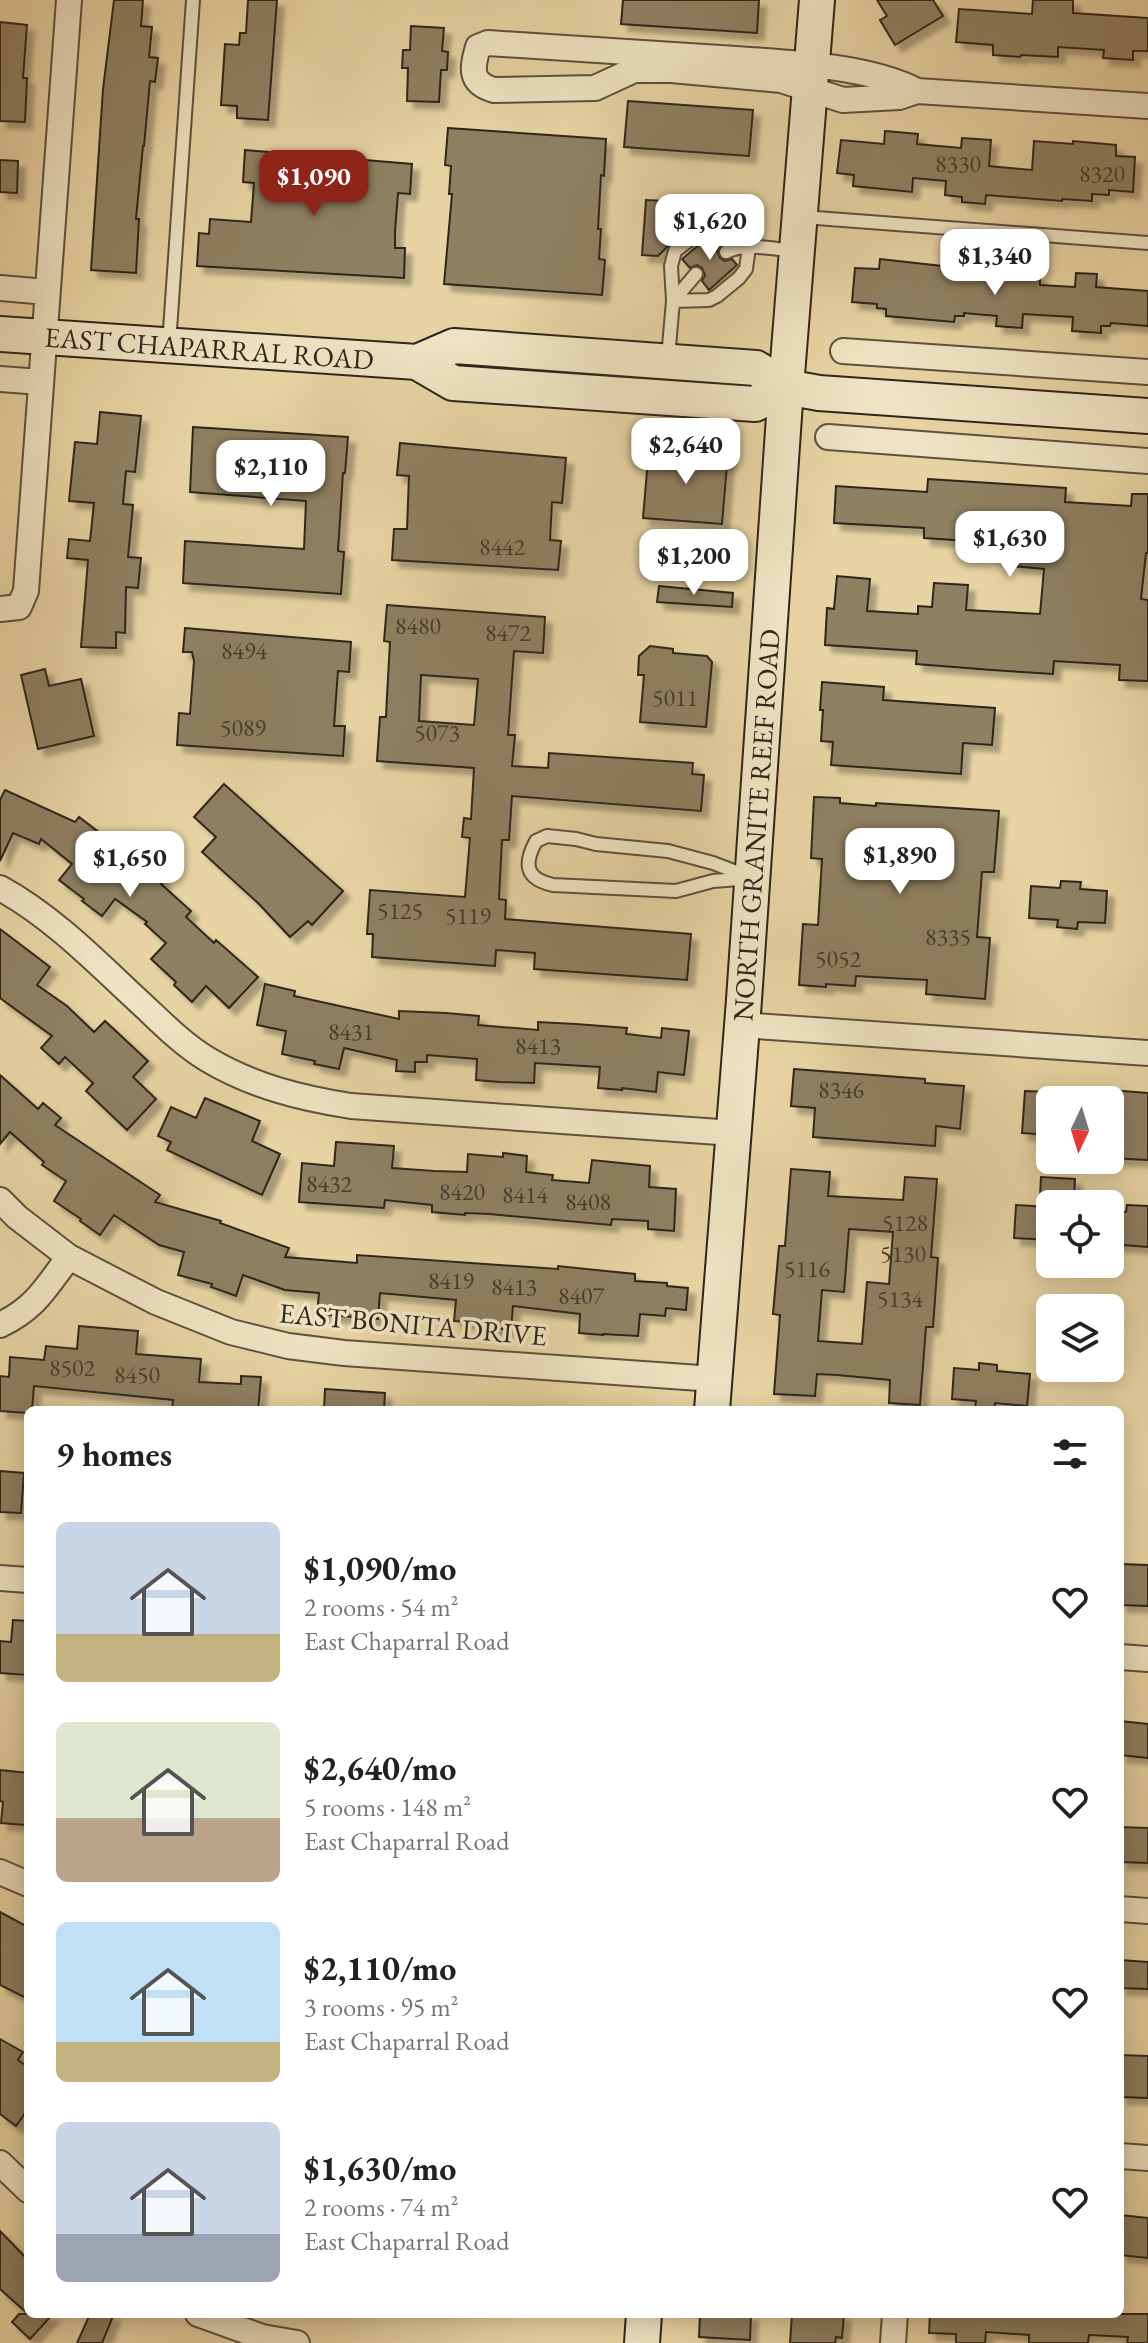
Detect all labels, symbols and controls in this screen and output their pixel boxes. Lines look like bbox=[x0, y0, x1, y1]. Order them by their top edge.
house number: 8330 bbox=[935, 148, 981, 179]
pin: $1,090 bbox=[249, 150, 379, 218]
house number: 8320 bbox=[1079, 158, 1125, 189]
text: $1,090 bbox=[277, 159, 351, 193]
pin: $1,620 bbox=[645, 194, 775, 262]
text: $1,620 bbox=[673, 203, 747, 237]
pin: $1,340 bbox=[930, 229, 1060, 297]
text: $1,340 bbox=[958, 238, 1032, 272]
street label: EAST CHAPARRAL ROAD bbox=[43, 319, 375, 377]
pin: $2,640 bbox=[621, 418, 751, 486]
text: $2,640 bbox=[649, 427, 723, 461]
pin: $2,110 bbox=[206, 440, 336, 508]
text: $2,110 bbox=[234, 449, 308, 483]
pin: $1,630 bbox=[945, 511, 1075, 579]
text: $1,630 bbox=[973, 520, 1047, 554]
pin: $1,200 bbox=[629, 529, 759, 597]
house number: 8442 bbox=[479, 531, 526, 562]
text: $1,200 bbox=[657, 538, 731, 572]
house number: 8480 bbox=[395, 610, 441, 641]
house number: 8472 bbox=[485, 617, 532, 648]
street label: NORTH GRANITE REEF ROAD bbox=[724, 628, 788, 1022]
house number: 8494 bbox=[221, 635, 268, 666]
house number: 5011 bbox=[652, 682, 698, 713]
house number: 5089 bbox=[220, 712, 267, 743]
house number: 5073 bbox=[414, 717, 460, 748]
pin: $1,890 bbox=[835, 828, 965, 896]
pin: $1,650 bbox=[65, 831, 195, 899]
text: $1,890 bbox=[863, 837, 937, 871]
text: $1,650 bbox=[93, 840, 167, 874]
house number: 5125 bbox=[377, 895, 423, 926]
house number: 5119 bbox=[445, 900, 492, 931]
house number: 8335 bbox=[925, 921, 971, 952]
house number: 5052 bbox=[815, 943, 862, 974]
house number: 8431 bbox=[328, 1016, 374, 1047]
house number: 8413 bbox=[515, 1030, 561, 1061]
house number: 8346 bbox=[818, 1074, 864, 1105]
north arrow bbox=[1036, 1086, 1124, 1174]
map controls bbox=[1036, 1086, 1124, 1382]
house number: 8432 bbox=[306, 1168, 353, 1199]
house number: 8420 bbox=[439, 1176, 485, 1207]
house number: 8414 bbox=[502, 1179, 549, 1210]
house number: 8408 bbox=[565, 1186, 611, 1217]
button: locate bbox=[1036, 1190, 1124, 1278]
house number: 5128 bbox=[882, 1207, 928, 1238]
house number: 5130 bbox=[880, 1238, 926, 1269]
house number: 5116 bbox=[784, 1253, 830, 1284]
house number: 8419 bbox=[428, 1265, 475, 1296]
house number: 8413 bbox=[491, 1271, 537, 1302]
house number: 8407 bbox=[558, 1280, 605, 1311]
house number: 5134 bbox=[877, 1283, 924, 1314]
street label: EAST BONITA DRIVE bbox=[278, 1294, 549, 1354]
button: layers bbox=[1036, 1294, 1124, 1382]
house number: 8502 bbox=[49, 1352, 96, 1383]
house number: 8450 bbox=[114, 1359, 160, 1390]
text: 9 homes bbox=[56, 1432, 172, 1476]
icon: filters bbox=[1048, 1432, 1092, 1476]
text: $1,090/mo bbox=[304, 1546, 456, 1590]
icon: home bbox=[120, 1554, 216, 1650]
icon: heart bbox=[1048, 1580, 1092, 1624]
text: 2 rooms · 54 m² bbox=[304, 1590, 459, 1624]
text: East Chaparral Road bbox=[304, 1624, 509, 1658]
text: $2,640/mo bbox=[304, 1746, 456, 1790]
icon: home bbox=[120, 1754, 216, 1850]
icon: heart bbox=[1048, 1780, 1092, 1824]
text: 5 rooms · 148 m² bbox=[304, 1790, 471, 1824]
text: East Chaparral Road bbox=[304, 1824, 509, 1858]
text: $2,110/mo bbox=[304, 1946, 456, 1990]
icon: home bbox=[120, 1954, 216, 2050]
icon: heart bbox=[1048, 1980, 1092, 2024]
text: 3 rooms · 95 m² bbox=[304, 1990, 459, 2024]
text: East Chaparral Road bbox=[304, 2024, 509, 2058]
text: $1,630/mo bbox=[304, 2146, 456, 2190]
icon: home bbox=[120, 2154, 216, 2250]
icon: heart bbox=[1048, 2180, 1092, 2224]
text: 2 rooms · 74 m² bbox=[304, 2190, 459, 2224]
text: East Chaparral Road bbox=[304, 2224, 509, 2258]

